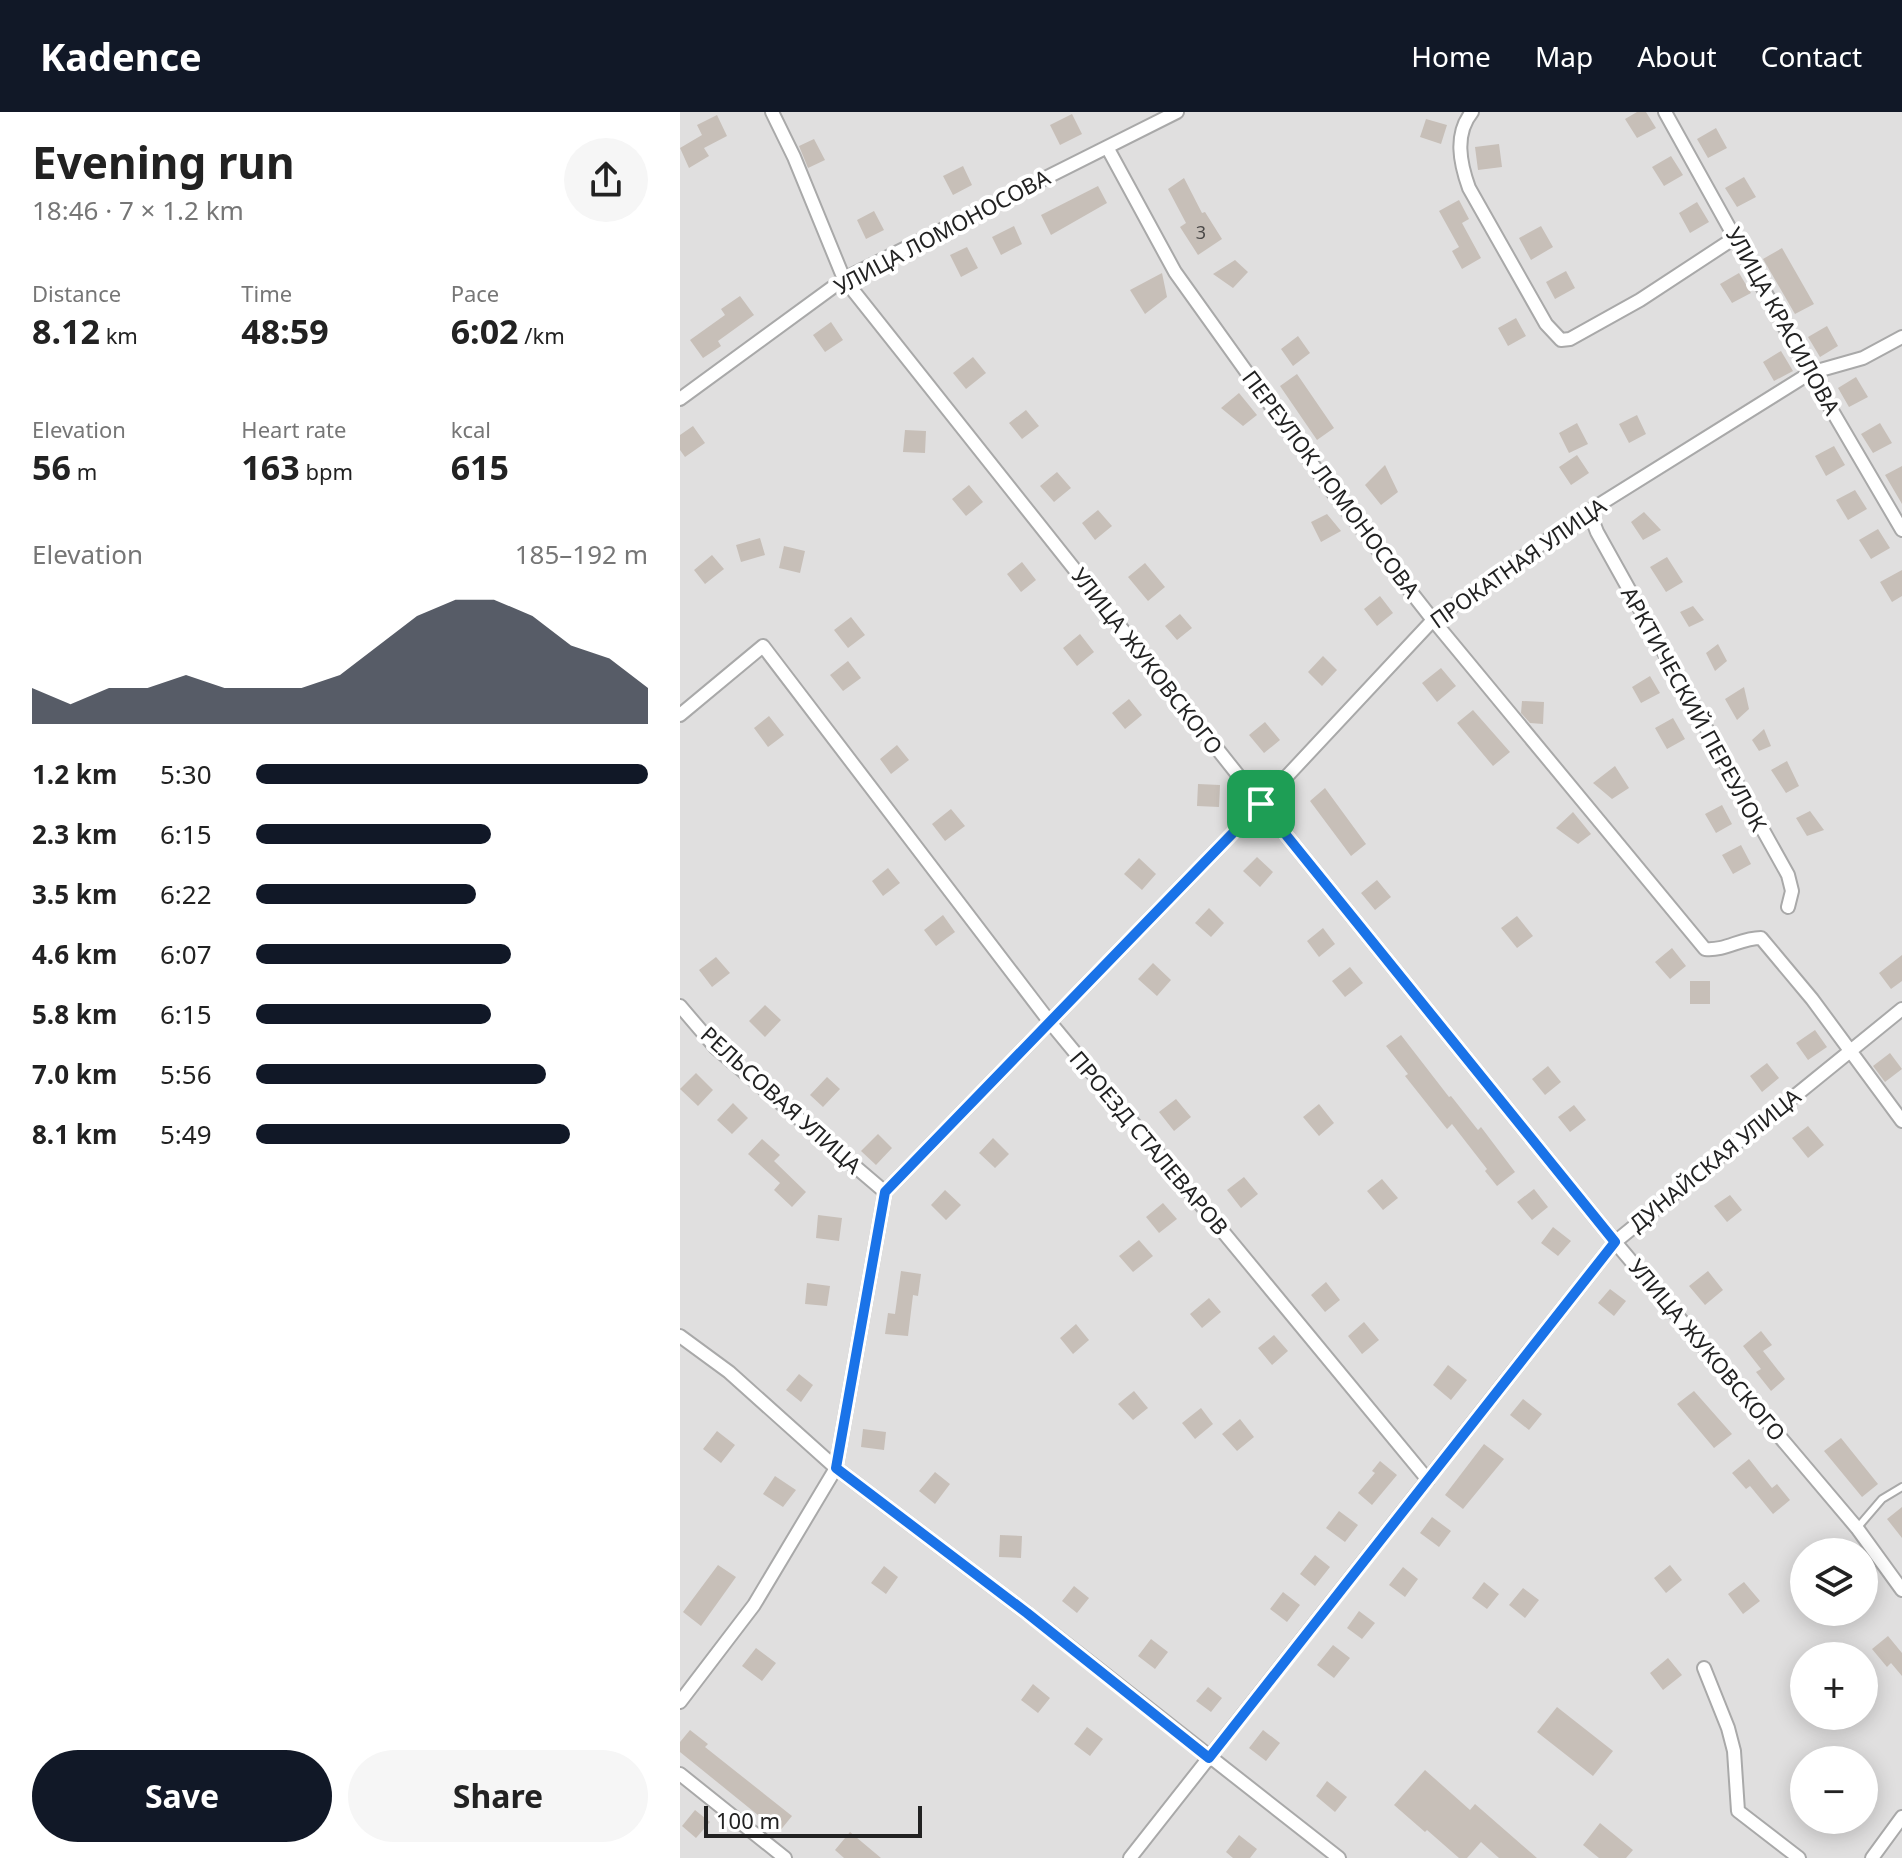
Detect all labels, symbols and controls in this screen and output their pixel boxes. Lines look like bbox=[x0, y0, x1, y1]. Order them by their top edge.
text: Kadence bbox=[40, 30, 202, 82]
text: Home bbox=[1411, 37, 1491, 75]
text: Map bbox=[1535, 37, 1593, 75]
text: About bbox=[1637, 37, 1717, 75]
text: Contact bbox=[1761, 37, 1862, 75]
text: Evening run bbox=[32, 132, 295, 192]
button: share bbox=[564, 138, 648, 222]
street label: УЛИЦА ЛОМОНОСОВА bbox=[828, 161, 1055, 301]
text: 18:46 · 7 × 1.2 km bbox=[32, 192, 244, 228]
house number: 3 bbox=[1196, 220, 1206, 244]
street label: УЛИЦА КРАСИЛОВА bbox=[1720, 221, 1848, 421]
text: Distance bbox=[32, 278, 121, 308]
text: Time bbox=[241, 278, 292, 308]
text: Pace bbox=[451, 278, 499, 308]
text: 8.12 bbox=[32, 308, 100, 354]
text: 48:59 bbox=[241, 308, 329, 354]
text: 6:02 bbox=[451, 308, 519, 354]
text: km bbox=[100, 320, 138, 350]
text: /km bbox=[519, 320, 565, 350]
street label: ПЕРЕУЛОК ЛОМОНОСОВА bbox=[1236, 363, 1428, 604]
text: Elevation bbox=[32, 414, 126, 444]
text: Heart rate bbox=[241, 414, 346, 444]
text: kcal bbox=[451, 414, 491, 444]
text: 56 bbox=[32, 444, 71, 490]
text: 163 bbox=[241, 444, 300, 490]
text: 615 bbox=[451, 444, 509, 490]
text: m bbox=[71, 456, 97, 486]
text: bpm bbox=[300, 456, 353, 486]
street label: ПРОКАТНАЯ УЛИЦА bbox=[1423, 489, 1612, 634]
text: Elevation bbox=[32, 536, 143, 572]
text: 185–192 m bbox=[515, 536, 648, 572]
street label: УЛИЦА ЖУКОВСКОГО bbox=[1065, 561, 1230, 760]
street label: АРКТИЧЕСКИЙ ПЕРЕУЛОК bbox=[1615, 581, 1775, 836]
text: 1.2 km bbox=[32, 756, 117, 792]
text: 5:30 bbox=[160, 756, 212, 792]
pin bbox=[1227, 770, 1295, 838]
icon: arrive bbox=[1239, 782, 1283, 826]
text: 2.3 km bbox=[32, 816, 117, 852]
text: 6:15 bbox=[160, 816, 212, 852]
text: 3.5 km bbox=[32, 876, 117, 912]
text: 6:22 bbox=[160, 876, 212, 912]
text: 4.6 km bbox=[32, 936, 117, 972]
text: 6:07 bbox=[160, 936, 212, 972]
text: 5.8 km bbox=[32, 996, 117, 1032]
text: 6:15 bbox=[160, 996, 212, 1032]
street label: РЕЛЬСОВАЯ УЛИЦА bbox=[695, 1019, 869, 1180]
street label: ПРОЕЗД СТАЛЕВАРОВ bbox=[1064, 1044, 1236, 1241]
text: 7.0 km bbox=[32, 1056, 117, 1092]
text: 5:56 bbox=[160, 1056, 212, 1092]
street label: ДУНАЙСКАЯ УЛИЦА bbox=[1623, 1080, 1807, 1238]
text: 8.1 km bbox=[32, 1116, 117, 1152]
text: 5:49 bbox=[160, 1116, 212, 1152]
street label: УЛИЦА ЖУКОВСКОГО bbox=[1623, 1252, 1793, 1447]
map controls bbox=[1790, 1538, 1878, 1834]
button: layers bbox=[1790, 1538, 1878, 1626]
button: + bbox=[1790, 1642, 1878, 1730]
button: − bbox=[1790, 1746, 1878, 1834]
button: Save bbox=[32, 1750, 332, 1842]
button: Share bbox=[348, 1750, 648, 1842]
scale bar bbox=[704, 1802, 922, 1838]
text: 100 m bbox=[716, 1805, 780, 1835]

